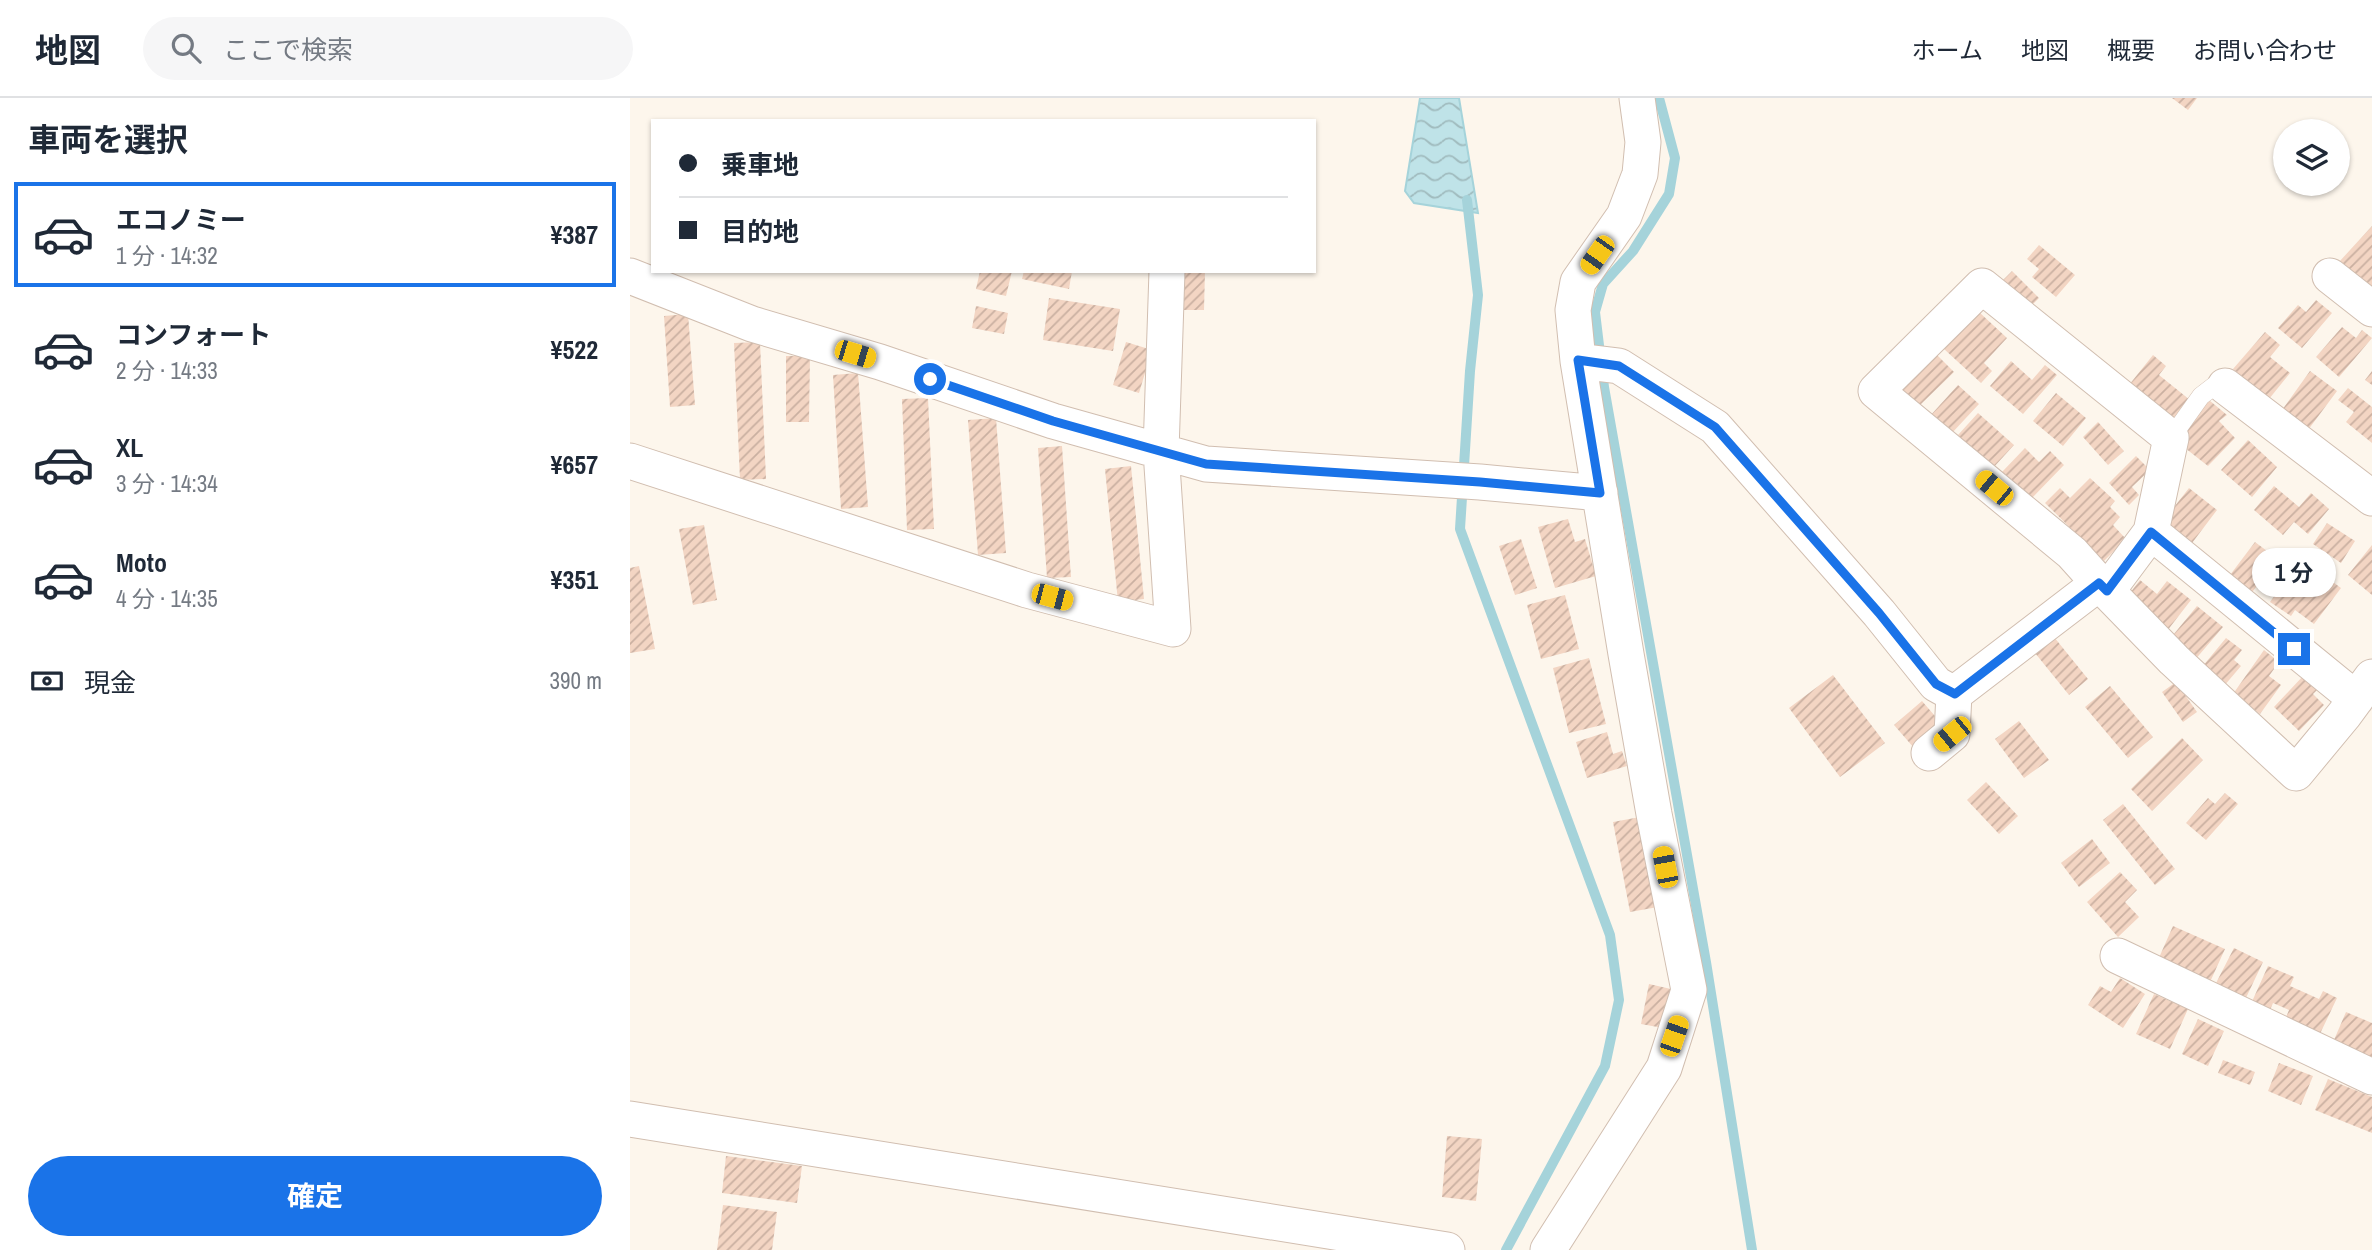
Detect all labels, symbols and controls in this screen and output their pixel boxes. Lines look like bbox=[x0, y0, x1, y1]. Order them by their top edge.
search box bbox=[143, 17, 633, 80]
text: 地図 bbox=[35, 28, 101, 72]
icon: search bbox=[167, 29, 205, 67]
text: ここで検索 bbox=[223, 32, 353, 67]
text: ホーム bbox=[1912, 34, 1983, 66]
text: 地図 bbox=[2021, 34, 2069, 66]
text: 概要 bbox=[2107, 34, 2155, 66]
text: お問い合わせ bbox=[2193, 34, 2337, 66]
text: 車両を選択 bbox=[28, 118, 188, 161]
map controls bbox=[2273, 119, 2350, 196]
button: layers bbox=[2273, 119, 2350, 196]
text: 乗車地 bbox=[721, 147, 799, 182]
text: エコノミー bbox=[116, 202, 246, 237]
icon: car bbox=[32, 203, 95, 266]
text: 目的地 bbox=[721, 214, 799, 249]
text: ¥387 bbox=[551, 217, 598, 252]
car bbox=[1577, 232, 1618, 278]
text: 1 分 · 14:32 bbox=[116, 240, 218, 271]
text: コンフォート bbox=[116, 317, 271, 352]
icon: car bbox=[32, 318, 95, 381]
text: ¥522 bbox=[551, 332, 598, 367]
car bbox=[832, 338, 879, 370]
text: 2 分 · 14:33 bbox=[116, 355, 218, 386]
route start bbox=[914, 363, 946, 395]
text: XL bbox=[116, 430, 143, 465]
icon: car bbox=[32, 433, 95, 496]
text: ¥657 bbox=[551, 447, 598, 482]
car bbox=[1972, 466, 2017, 510]
text: 3 分 · 14:34 bbox=[116, 468, 218, 499]
text: Moto bbox=[116, 545, 167, 580]
callout: 1 分 bbox=[2252, 547, 2336, 596]
icon: car bbox=[32, 548, 95, 611]
text: 1 分 bbox=[2275, 557, 2313, 588]
text: ¥351 bbox=[551, 562, 598, 597]
car bbox=[1029, 581, 1076, 613]
text: 4 分 · 14:35 bbox=[116, 583, 218, 614]
route end bbox=[2278, 633, 2310, 665]
icon: cash bbox=[28, 662, 66, 700]
text: 現金 bbox=[84, 665, 136, 700]
text: 390 m bbox=[550, 665, 602, 696]
car bbox=[1930, 713, 1975, 755]
car bbox=[1651, 844, 1680, 890]
car bbox=[1658, 1013, 1691, 1059]
button: 確定 bbox=[28, 1156, 602, 1236]

